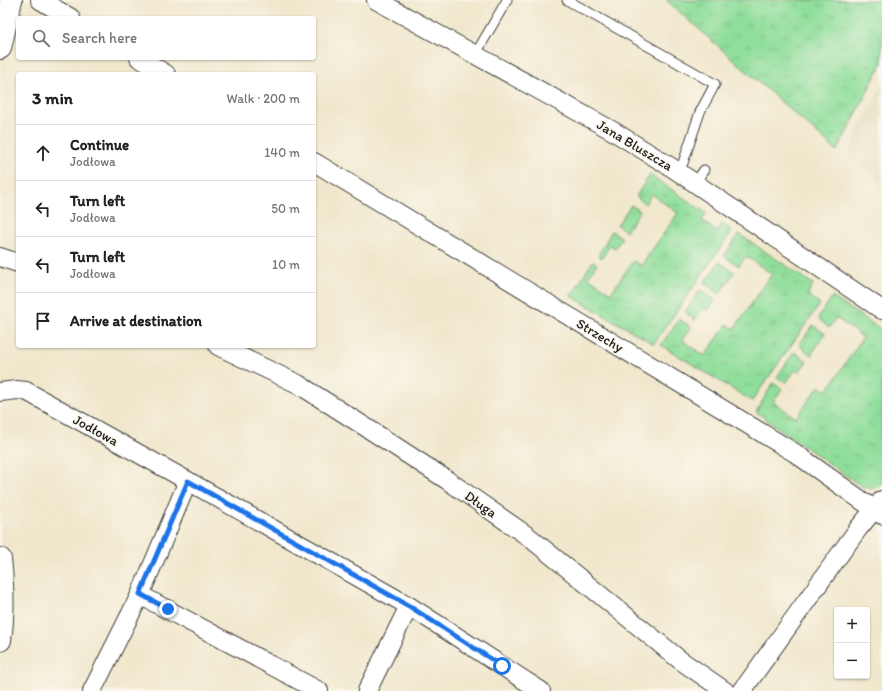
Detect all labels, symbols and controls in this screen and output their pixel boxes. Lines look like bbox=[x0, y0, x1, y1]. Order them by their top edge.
search box bbox=[16, 16, 316, 60]
icon: search bbox=[30, 27, 52, 49]
text: Search here bbox=[62, 29, 137, 47]
text: 3 min bbox=[32, 88, 73, 108]
text: Walk · 200 m bbox=[227, 91, 300, 106]
street label: Jana Bluszcza bbox=[594, 116, 676, 175]
text: Continue bbox=[70, 136, 129, 154]
icon: ahead bbox=[32, 142, 54, 164]
text: 140 m bbox=[264, 145, 300, 160]
text: Jodłowa bbox=[70, 154, 116, 169]
text: Turn left bbox=[70, 192, 125, 210]
icon: left bbox=[32, 198, 54, 220]
text: 50 m bbox=[271, 201, 300, 216]
text: Jodłowa bbox=[70, 210, 116, 225]
text: Turn left bbox=[70, 248, 125, 266]
icon: left bbox=[32, 254, 54, 276]
text: 10 m bbox=[272, 257, 300, 272]
text: Jodłowa bbox=[70, 266, 116, 281]
icon: arrive bbox=[32, 310, 54, 332]
text: Arrive at destination bbox=[70, 312, 202, 330]
street label: Strzechy bbox=[573, 315, 627, 356]
street label: Jodłowa bbox=[70, 411, 122, 450]
street label: Długa bbox=[461, 487, 500, 521]
route end bbox=[159, 600, 177, 618]
map controls bbox=[834, 607, 870, 679]
button: + bbox=[834, 607, 870, 643]
button: − bbox=[834, 643, 870, 679]
route start bbox=[493, 657, 511, 675]

